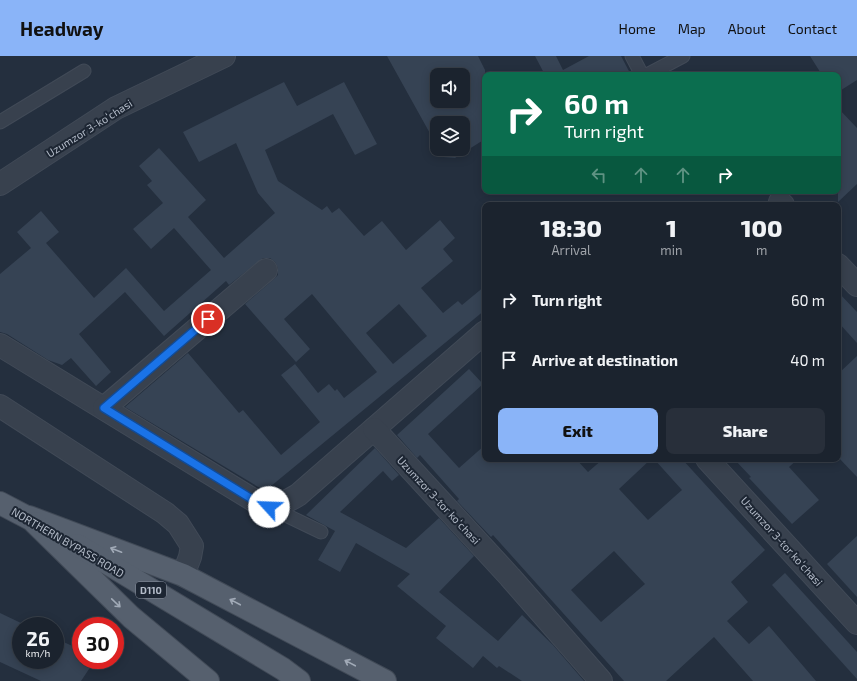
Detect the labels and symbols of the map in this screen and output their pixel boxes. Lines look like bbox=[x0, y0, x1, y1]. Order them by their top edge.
street label: Uzumzor 3-koʻchasi bbox=[44, 96, 134, 160]
pin bbox=[191, 302, 225, 336]
street label: Uzumzor 3-tor koʻchasi bbox=[395, 453, 483, 547]
position arrow bbox=[248, 486, 290, 528]
street label: Uzumzor 3-tor koʻchasi bbox=[738, 494, 826, 588]
street label: NORTHERN BYPASS ROAD bbox=[9, 504, 127, 580]
one-way arrow bbox=[111, 545, 123, 553]
road number: D110 bbox=[136, 582, 166, 598]
one-way arrow bbox=[111, 598, 121, 608]
one-way arrow bbox=[229, 598, 241, 605]
speed limit sign: 30 bbox=[72, 617, 124, 669]
one-way arrow bbox=[344, 659, 356, 666]

